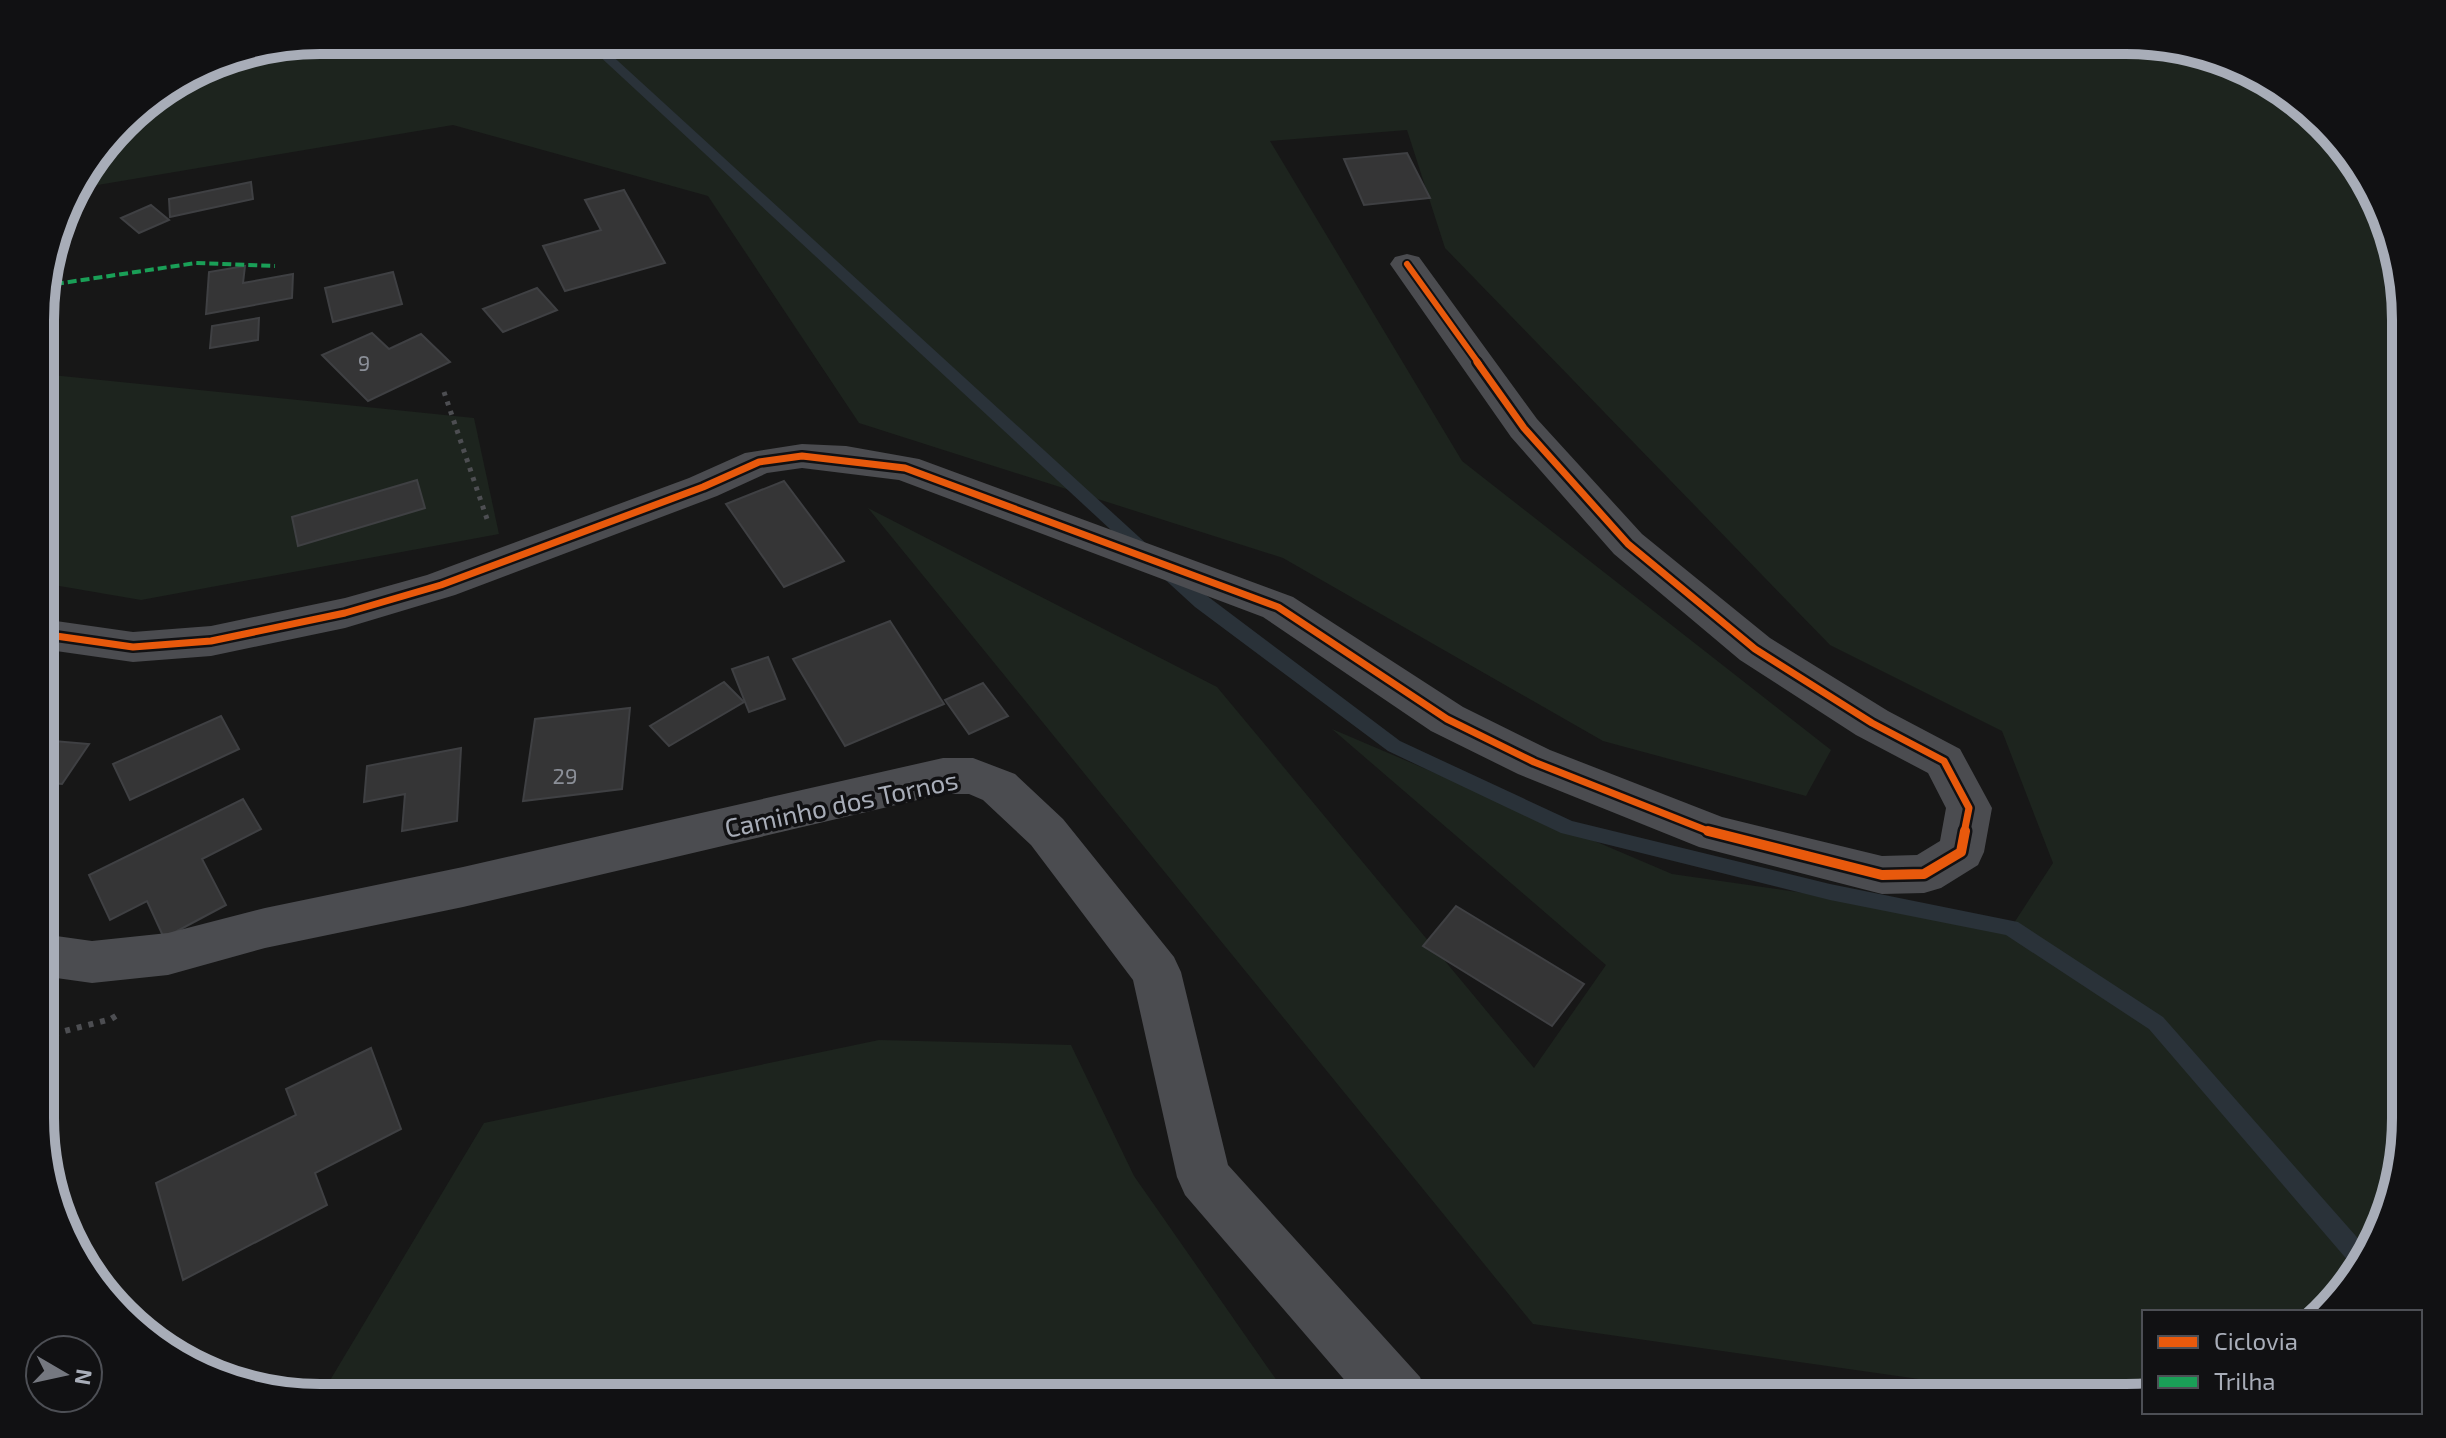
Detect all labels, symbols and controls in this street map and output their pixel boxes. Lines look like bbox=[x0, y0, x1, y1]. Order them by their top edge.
house number: 9 bbox=[358, 349, 370, 375]
house number: 29 bbox=[553, 762, 577, 788]
street label: Caminho dos Tornos bbox=[722, 763, 960, 843]
legend bbox=[2142, 1310, 2422, 1414]
text: Ciclovia bbox=[2214, 1326, 2298, 1355]
north arrow bbox=[24, 1334, 104, 1414]
text: Trilha bbox=[2214, 1366, 2276, 1395]
text: N bbox=[71, 1367, 99, 1387]

